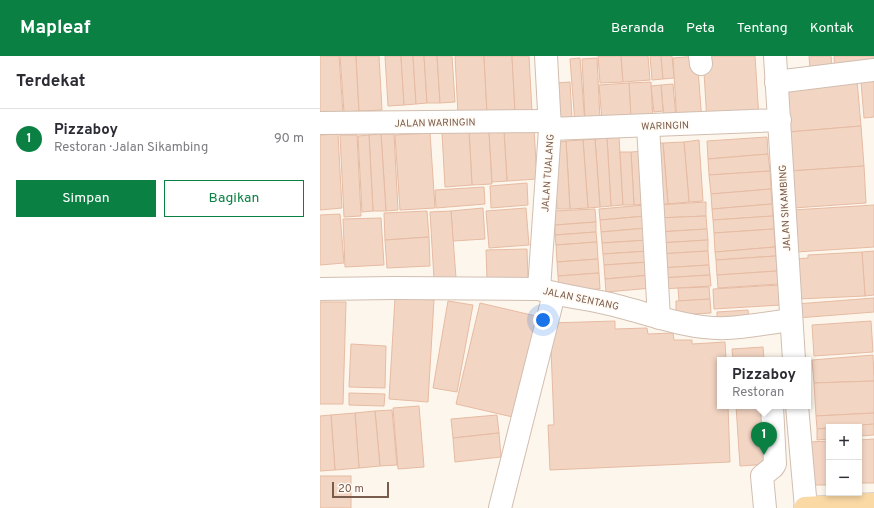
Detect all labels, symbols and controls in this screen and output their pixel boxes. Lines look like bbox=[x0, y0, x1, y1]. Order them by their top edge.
text: Mapleaf bbox=[20, 16, 91, 40]
text: Beranda bbox=[611, 20, 664, 37]
text: Peta bbox=[686, 20, 715, 37]
text: Tentang bbox=[737, 20, 788, 37]
text: Kontak bbox=[810, 20, 854, 37]
text: Terdekat bbox=[16, 71, 85, 93]
street label: JALAN WARINGIN bbox=[394, 116, 476, 131]
street label: WARINGIN bbox=[641, 119, 689, 134]
text: Pizzaboy bbox=[54, 121, 118, 140]
text: 1 bbox=[26, 131, 32, 147]
text: 90 m bbox=[274, 131, 304, 147]
street label: JALAN TUALANG bbox=[539, 133, 558, 213]
text: Restoran · Jalan Sikambing bbox=[54, 140, 208, 156]
street label: JALAN SIKAMBING bbox=[777, 164, 794, 252]
button: Simpan bbox=[16, 180, 156, 217]
button: Bagikan bbox=[164, 180, 304, 217]
street label: JALAN SENTANG bbox=[541, 285, 620, 314]
your location bbox=[533, 310, 553, 330]
popup bbox=[717, 357, 811, 409]
text: Pizzaboy bbox=[732, 366, 796, 385]
text: Restoran bbox=[732, 385, 784, 401]
pin: 1 bbox=[751, 422, 777, 455]
map controls bbox=[826, 424, 862, 496]
button: + bbox=[826, 424, 862, 460]
button: − bbox=[826, 460, 862, 496]
scale bar bbox=[332, 480, 389, 499]
text: 20 m bbox=[338, 482, 364, 496]

